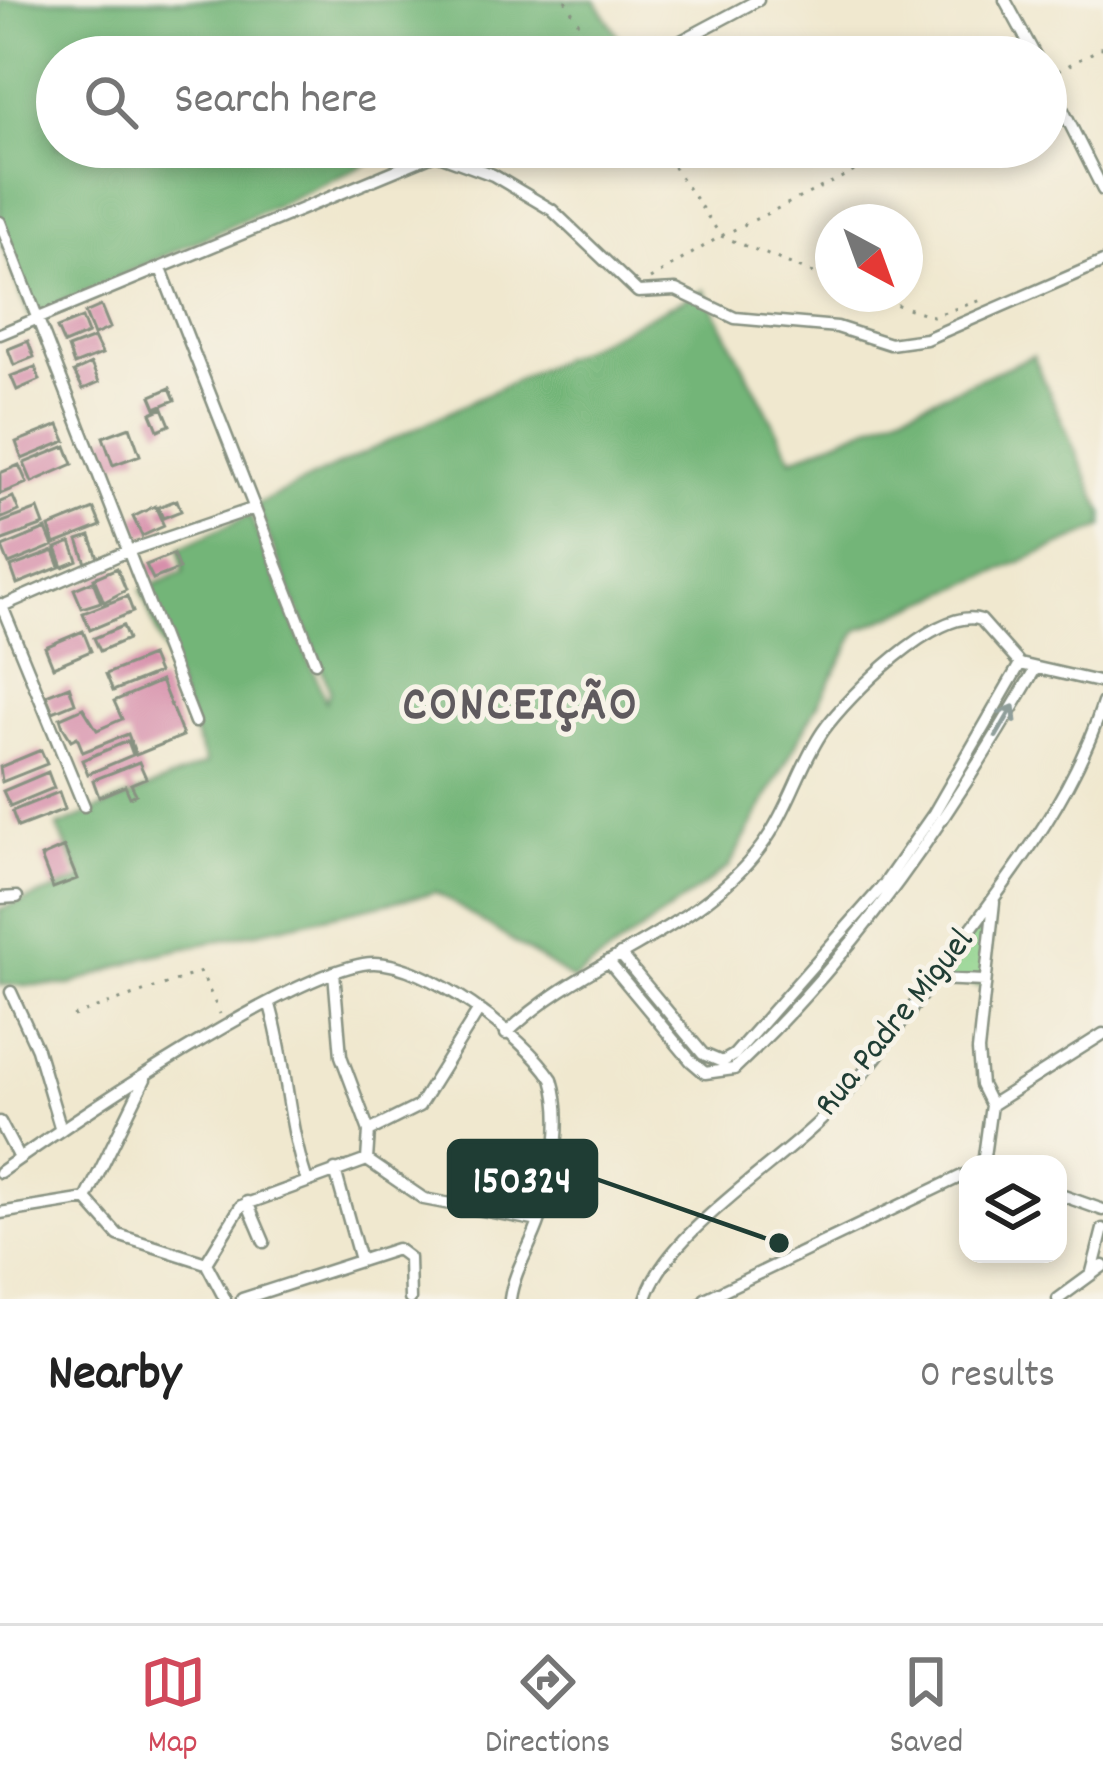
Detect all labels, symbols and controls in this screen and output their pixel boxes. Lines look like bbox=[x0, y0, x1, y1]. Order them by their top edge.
search box bbox=[36, 36, 1067, 168]
icon: search bbox=[78, 69, 144, 135]
text: Search here bbox=[174, 70, 377, 134]
north arrow bbox=[815, 204, 923, 312]
district label: CONCEIÇÃO bbox=[402, 674, 640, 743]
one-way arrow bbox=[994, 704, 1018, 739]
street label: Rua Padre Miguel bbox=[804, 918, 989, 1129]
callout: 150324 bbox=[449, 1141, 596, 1216]
map controls bbox=[959, 1155, 1067, 1263]
button: layers bbox=[959, 1155, 1067, 1263]
text: 150324 bbox=[473, 1157, 571, 1212]
text: Nearby bbox=[48, 1341, 181, 1413]
text: 0 results bbox=[920, 1350, 1055, 1405]
tab: Map bbox=[140, 1649, 206, 1768]
tab: Directions bbox=[485, 1649, 610, 1768]
tab: Saved bbox=[890, 1649, 963, 1768]

